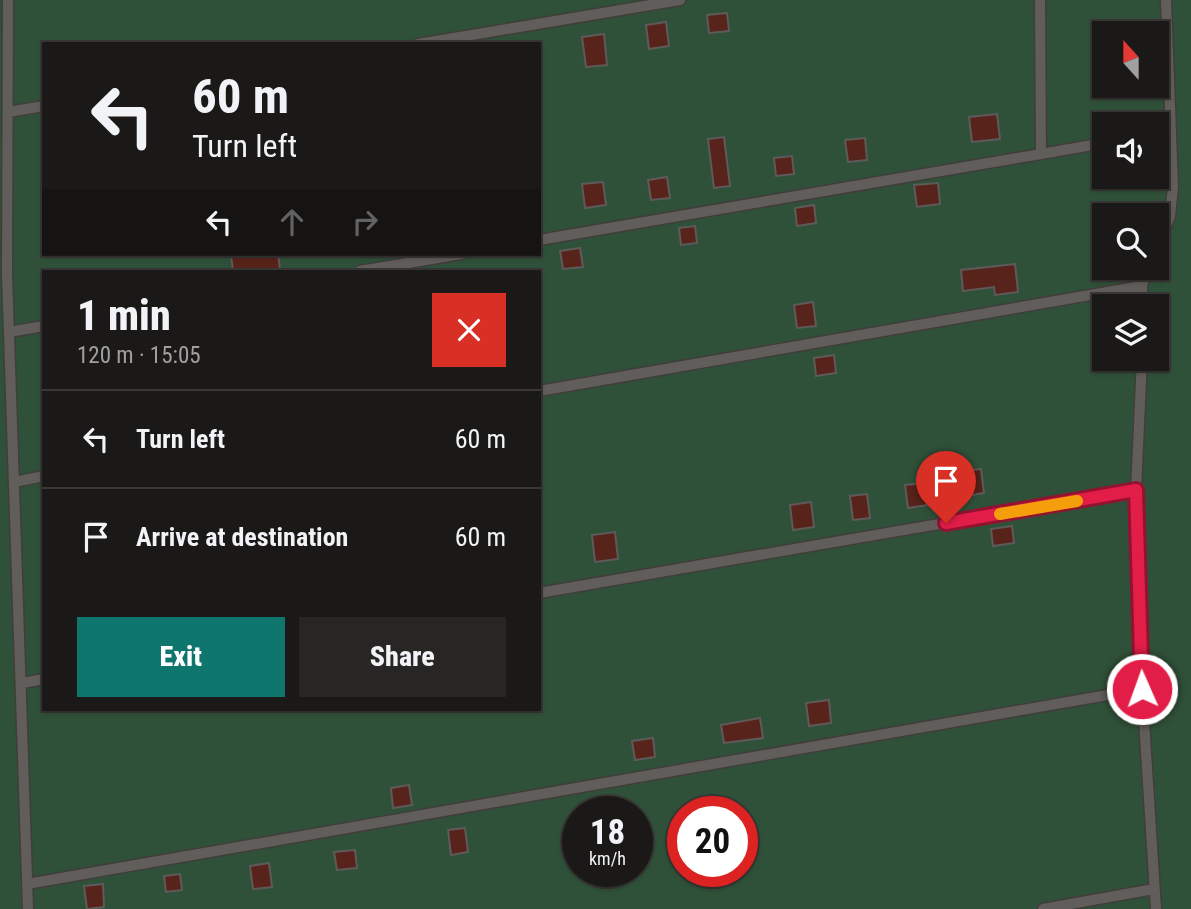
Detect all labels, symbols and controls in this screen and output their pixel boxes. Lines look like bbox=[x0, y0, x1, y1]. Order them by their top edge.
north arrow bbox=[1092, 21, 1169, 98]
map controls bbox=[1092, 21, 1169, 371]
text: 60 m bbox=[192, 68, 289, 125]
icon: left bbox=[77, 70, 168, 161]
button: sound bbox=[1092, 112, 1169, 189]
text: Turn left bbox=[192, 127, 297, 165]
icon: left bbox=[200, 203, 238, 241]
icon: ahead bbox=[273, 203, 311, 241]
icon: right bbox=[346, 203, 384, 241]
button: search bbox=[1092, 203, 1169, 280]
text: 1 min bbox=[77, 291, 171, 340]
button: close bbox=[432, 293, 506, 367]
button: layers bbox=[1092, 294, 1169, 371]
text: 120 m · 15:05 bbox=[77, 342, 201, 369]
icon: left bbox=[77, 420, 115, 458]
text: Turn left bbox=[136, 424, 225, 454]
text: 60 m bbox=[455, 424, 506, 454]
pin bbox=[916, 451, 976, 523]
icon: arrive bbox=[927, 462, 965, 500]
icon: arrive bbox=[77, 518, 115, 556]
text: Arrive at destination bbox=[136, 522, 348, 552]
text: 60 m bbox=[455, 522, 506, 552]
button: Exit bbox=[77, 617, 285, 697]
button: Share bbox=[299, 617, 506, 697]
position arrow bbox=[1105, 652, 1179, 726]
speed limit sign: 20 bbox=[667, 796, 758, 887]
text: 18 bbox=[590, 812, 625, 853]
text: km/h bbox=[589, 848, 626, 869]

